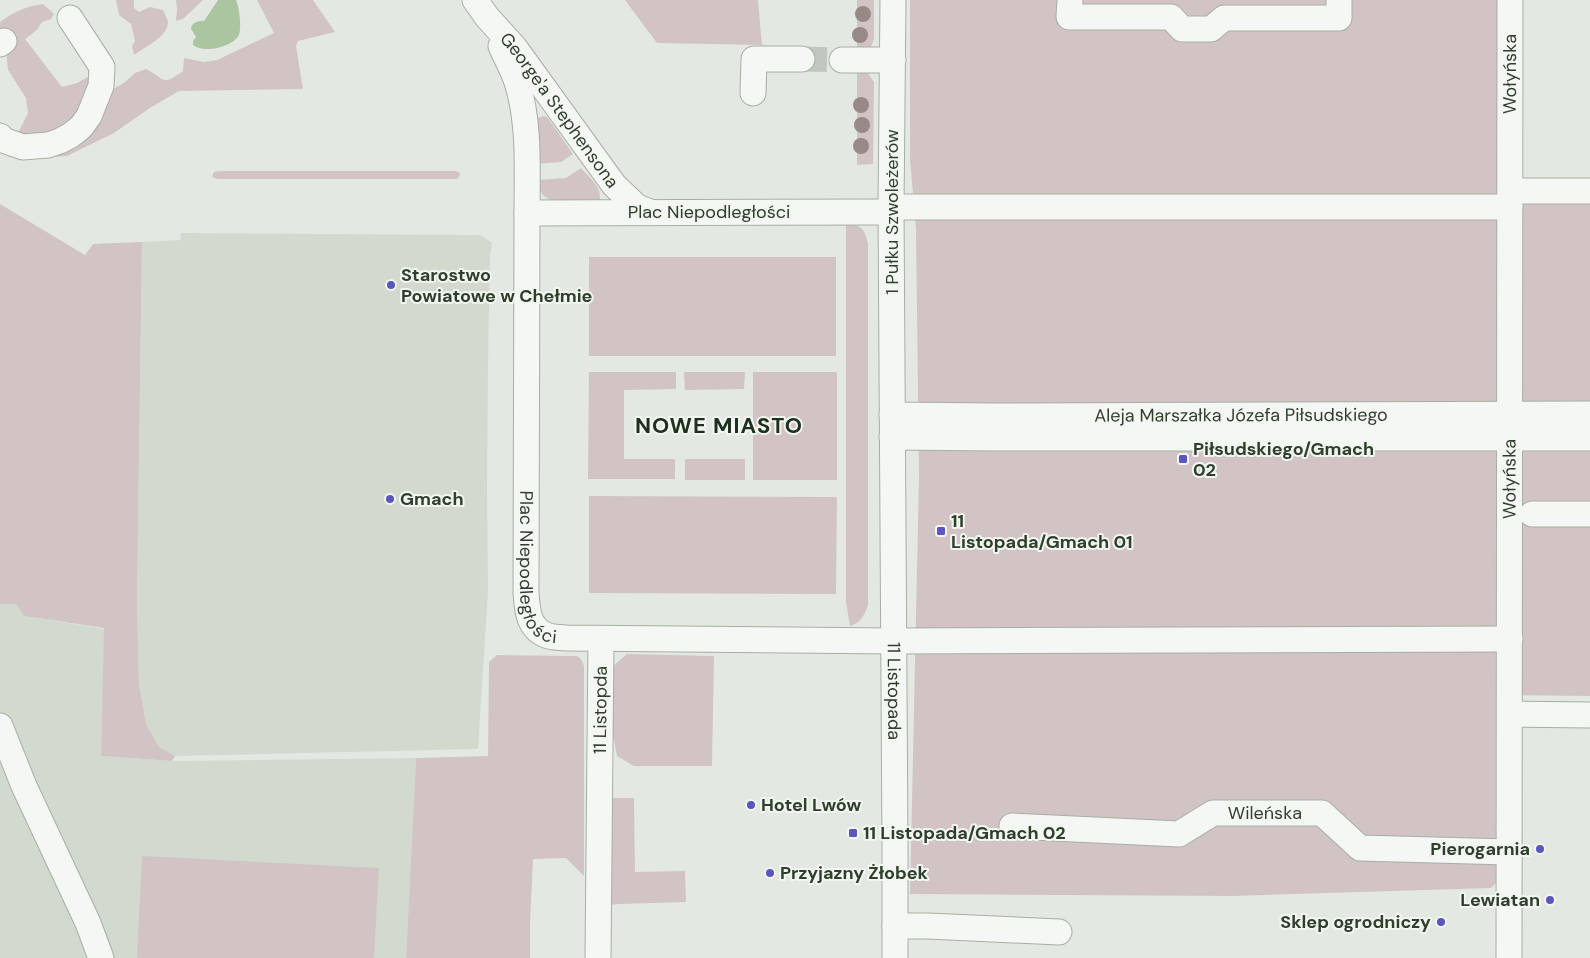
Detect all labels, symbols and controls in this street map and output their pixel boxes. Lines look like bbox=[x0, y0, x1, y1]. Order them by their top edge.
street label: George'a Stephensona bbox=[495, 27, 624, 193]
street label: Wołyńska bbox=[1498, 34, 1522, 114]
street label: 1 Pułku Szwoleżerów bbox=[880, 129, 904, 295]
street label: Plac Niepodległości bbox=[628, 200, 790, 224]
place label: Starostwo Powiatowe w Chełmie bbox=[401, 263, 593, 308]
marker: Starostwo Powiatowe w Chełmie bbox=[385, 279, 397, 291]
street label: Aleja Marszałka Józefa Piłsudskiego bbox=[1094, 403, 1388, 428]
district label: NOWE MIASTO bbox=[635, 411, 803, 440]
place label: Piłsudskiego/Gmach 02 bbox=[1193, 437, 1374, 482]
street label: Wołyńska bbox=[1497, 439, 1522, 519]
marker: Piłsudskiego/Gmach 02 bbox=[1177, 453, 1189, 465]
place label: Gmach bbox=[400, 487, 464, 511]
street label: Plac Niepodległości bbox=[514, 491, 558, 649]
marker: Gmach bbox=[384, 493, 396, 505]
place label: 11 Listopada/Gmach 01 bbox=[951, 509, 1133, 554]
marker: 11 Listopada/Gmach 01 bbox=[935, 525, 947, 537]
street label: 11 Listopada bbox=[882, 642, 906, 740]
street label: 11 Listopda bbox=[588, 666, 613, 754]
place label: Hotel Lwów bbox=[761, 793, 862, 817]
marker: Hotel Lwów bbox=[745, 799, 757, 811]
street label: Wileńska bbox=[1228, 801, 1302, 825]
place label: 11 Listopada/Gmach 02 bbox=[863, 821, 1066, 845]
marker: 11 Listopada/Gmach 02 bbox=[847, 827, 859, 839]
place label: Pierogarnia bbox=[1430, 837, 1530, 861]
marker: Pierogarnia bbox=[1534, 843, 1546, 855]
place label: Przyjazny Żłobek bbox=[780, 861, 929, 885]
marker: Przyjazny Żłobek bbox=[764, 867, 776, 879]
place label: Lewiatan bbox=[1460, 888, 1540, 912]
marker: Lewiatan bbox=[1544, 894, 1556, 906]
place label: Sklep ogrodniczy bbox=[1280, 910, 1431, 934]
marker: Sklep ogrodniczy bbox=[1435, 916, 1447, 928]

